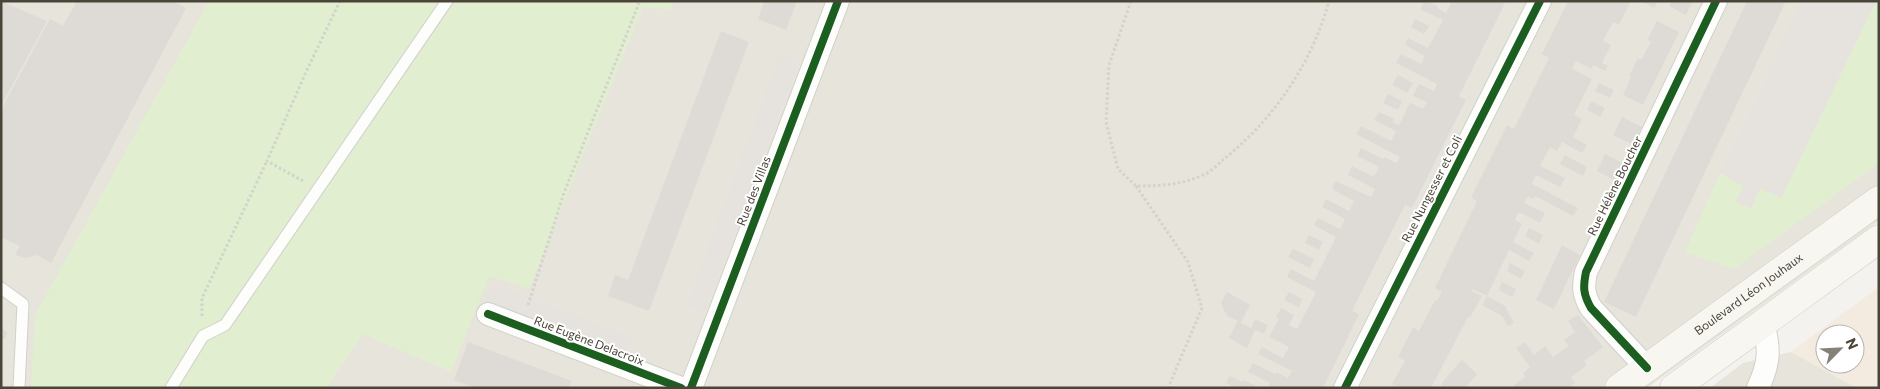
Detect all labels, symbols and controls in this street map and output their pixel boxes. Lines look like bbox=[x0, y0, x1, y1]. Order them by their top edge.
street label: Rue Nungesser et Coli bbox=[1398, 133, 1464, 244]
street label: Rue Hélène Boucher bbox=[1584, 133, 1644, 238]
street label: Rue des Villas bbox=[733, 154, 773, 227]
street label: Boulevard Léon Jouhaux bbox=[1691, 249, 1805, 337]
street label: Rue Eugène Delacroix bbox=[532, 313, 647, 368]
north arrow bbox=[1815, 324, 1865, 374]
text: N bbox=[1842, 335, 1862, 352]

